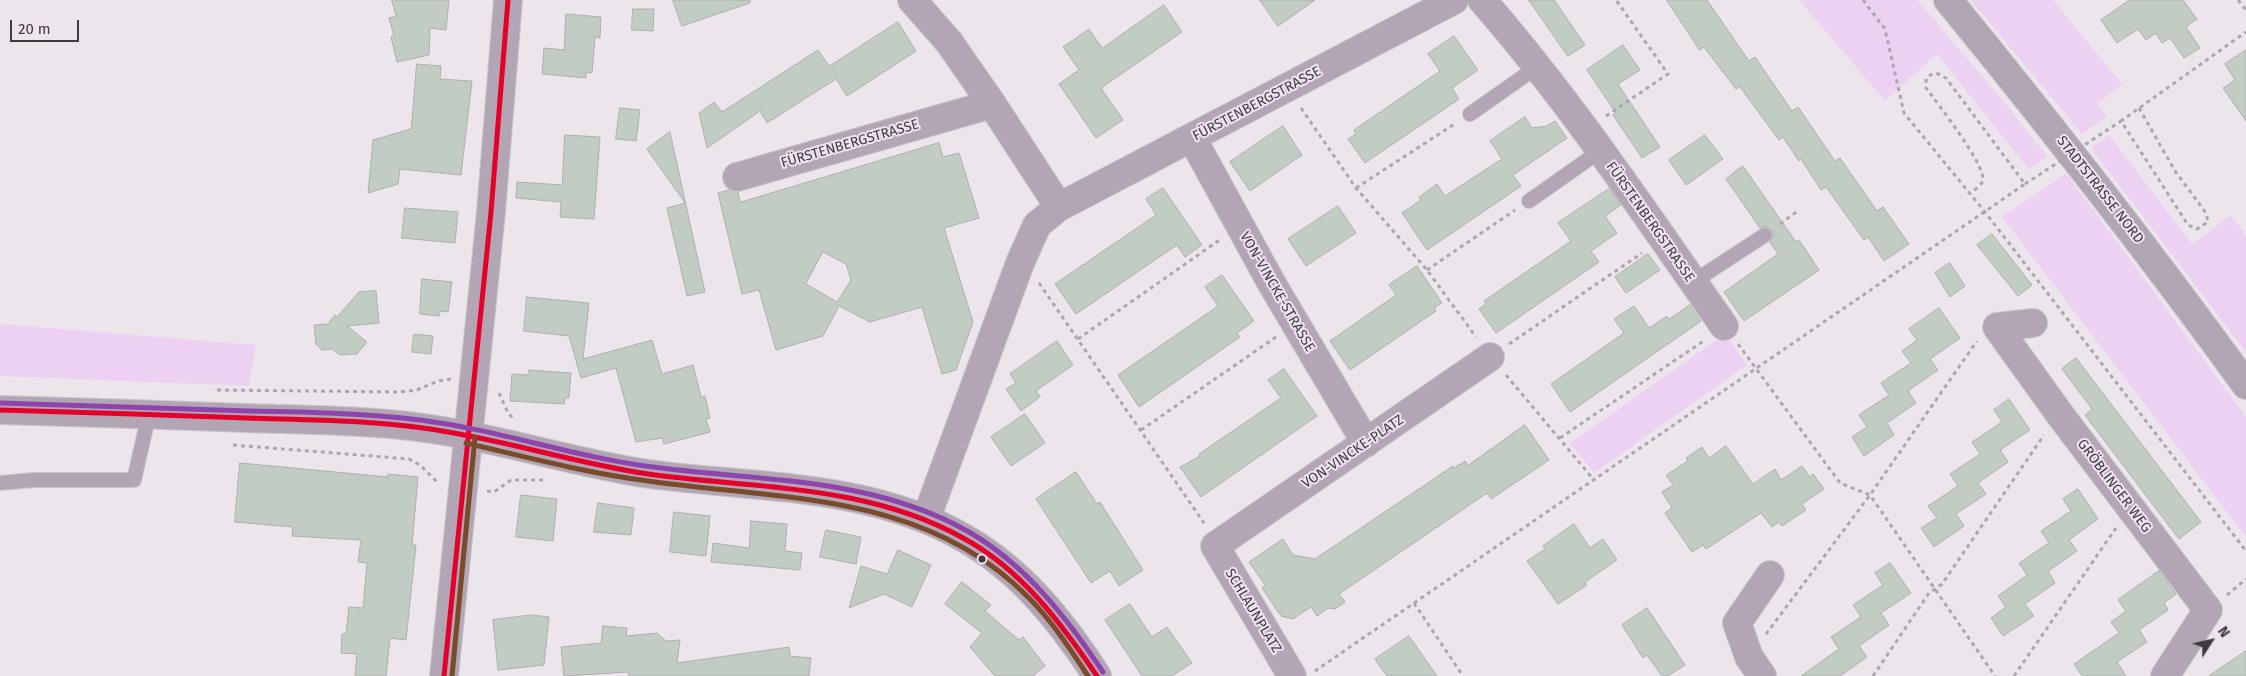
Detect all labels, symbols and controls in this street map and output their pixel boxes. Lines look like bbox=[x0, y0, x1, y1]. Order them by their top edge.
scale bar bbox=[12, 10, 81, 42]
text: 20 m bbox=[18, 20, 51, 38]
street label: FÜRSTENBERGSTRASSE bbox=[1190, 63, 1324, 145]
street label: FÜRSTENBERGSTRASSE bbox=[779, 116, 921, 172]
street label: STADTSTRASSE NORD bbox=[2053, 133, 2147, 247]
street label: FÜRSTENBERGSTRASSE bbox=[1602, 159, 1698, 285]
street label: VON-VINCKE-STRASSE bbox=[1236, 229, 1318, 355]
street label: VON-VINCKE-PLATZ bbox=[1299, 412, 1407, 492]
street label: GRÖBLINGER WEG bbox=[2074, 436, 2154, 536]
unlabelled marker bbox=[977, 554, 987, 564]
street label: SCHLAUNPLATZ bbox=[1221, 566, 1285, 656]
north arrow bbox=[2186, 616, 2236, 666]
text: N bbox=[2214, 623, 2233, 641]

